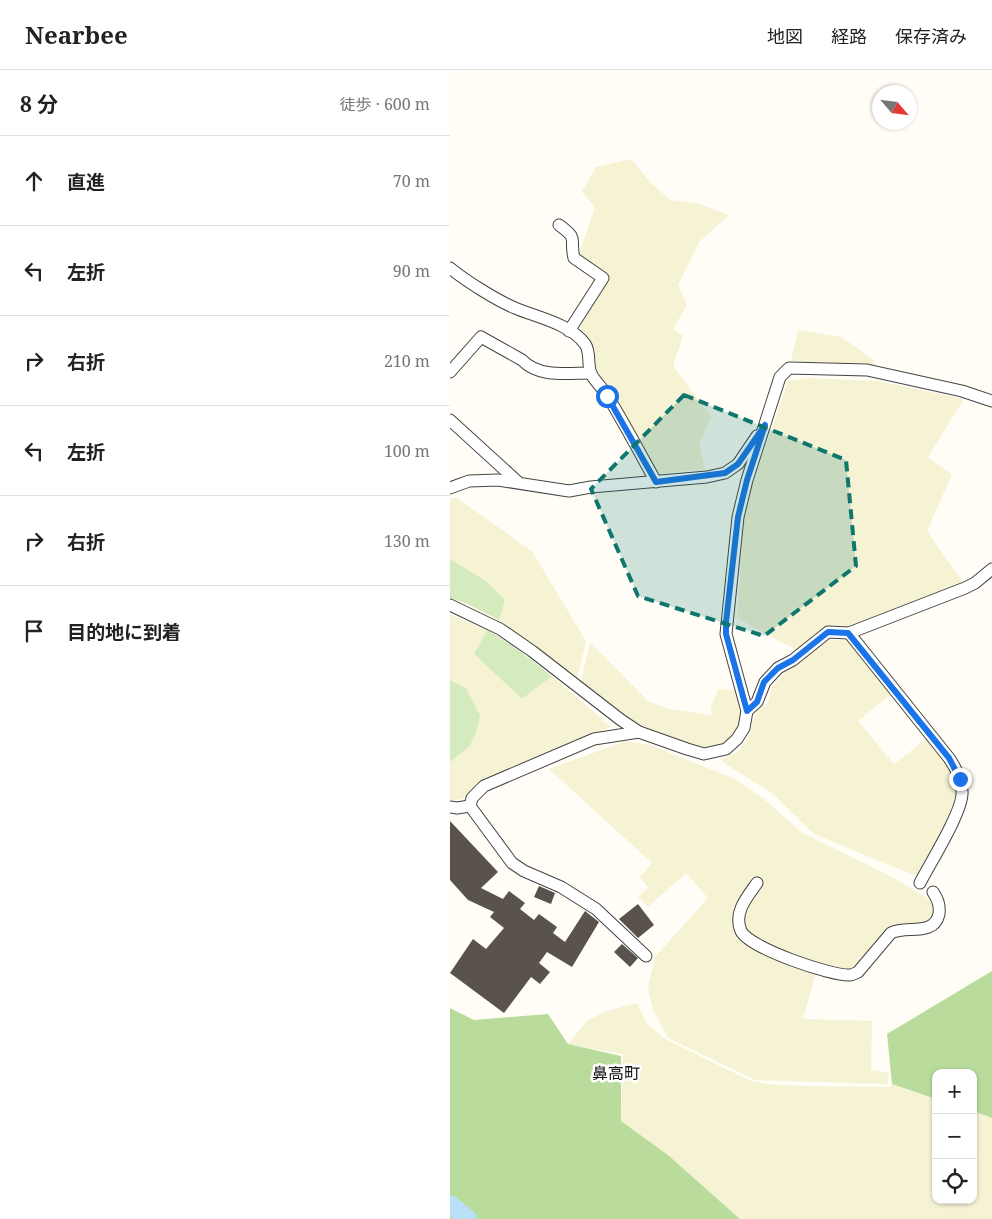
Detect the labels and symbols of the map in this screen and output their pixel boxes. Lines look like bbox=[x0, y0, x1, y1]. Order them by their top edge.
north arrow bbox=[872, 85, 917, 130]
route start bbox=[596, 385, 619, 408]
route end bbox=[949, 768, 972, 791]
district label: 鼻高町 bbox=[592, 1062, 640, 1084]

